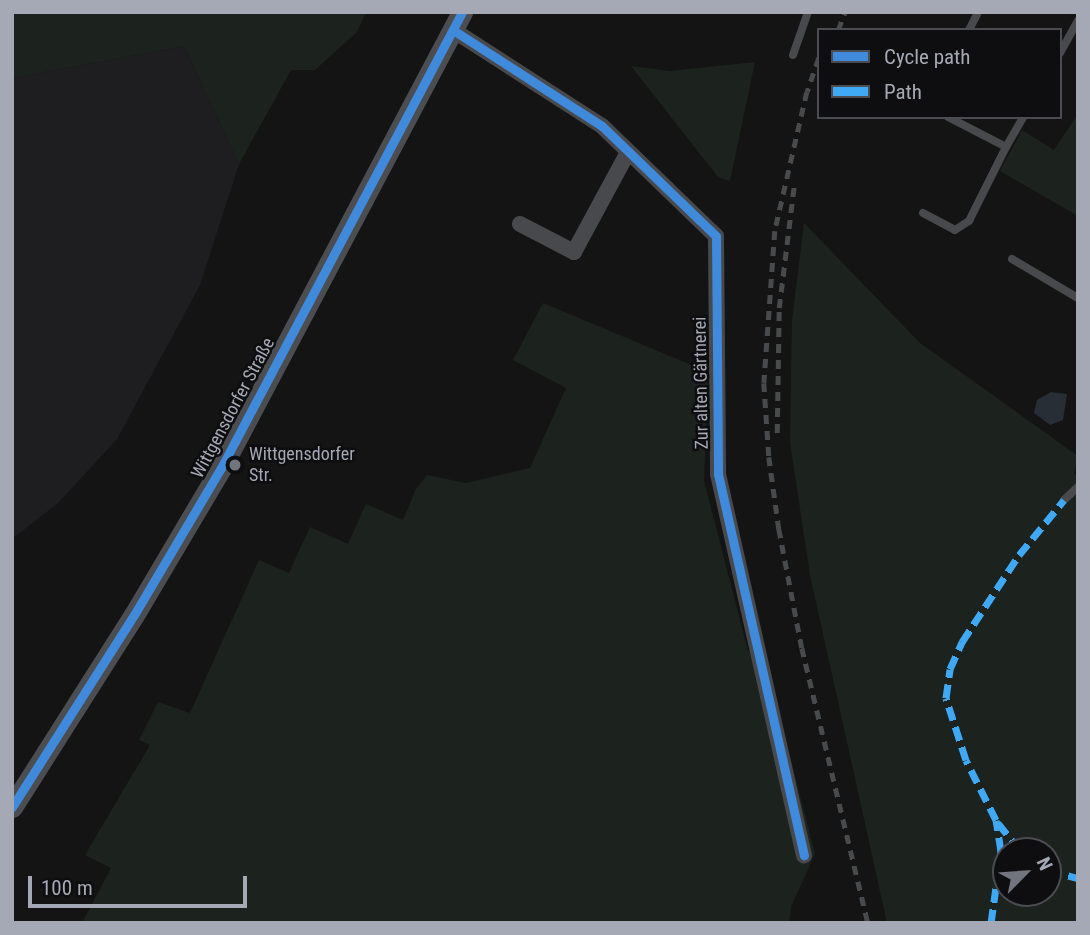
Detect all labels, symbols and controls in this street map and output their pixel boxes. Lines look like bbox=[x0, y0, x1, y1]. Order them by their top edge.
legend bbox=[817, 28, 1062, 119]
text: Cycle path bbox=[884, 45, 970, 69]
text: Path bbox=[884, 80, 922, 104]
street label: Zur alten Gärtnerei bbox=[689, 317, 713, 449]
street label: Wittgensdorfer Straße bbox=[187, 334, 279, 482]
place label: Wittgensdorfer Str. bbox=[249, 444, 355, 486]
marker: Wittgensdorfer Str. bbox=[227, 457, 243, 473]
north arrow bbox=[992, 837, 1062, 907]
text: N bbox=[1032, 854, 1058, 874]
scale bar bbox=[32, 862, 250, 906]
text: 100 m bbox=[41, 876, 93, 900]

